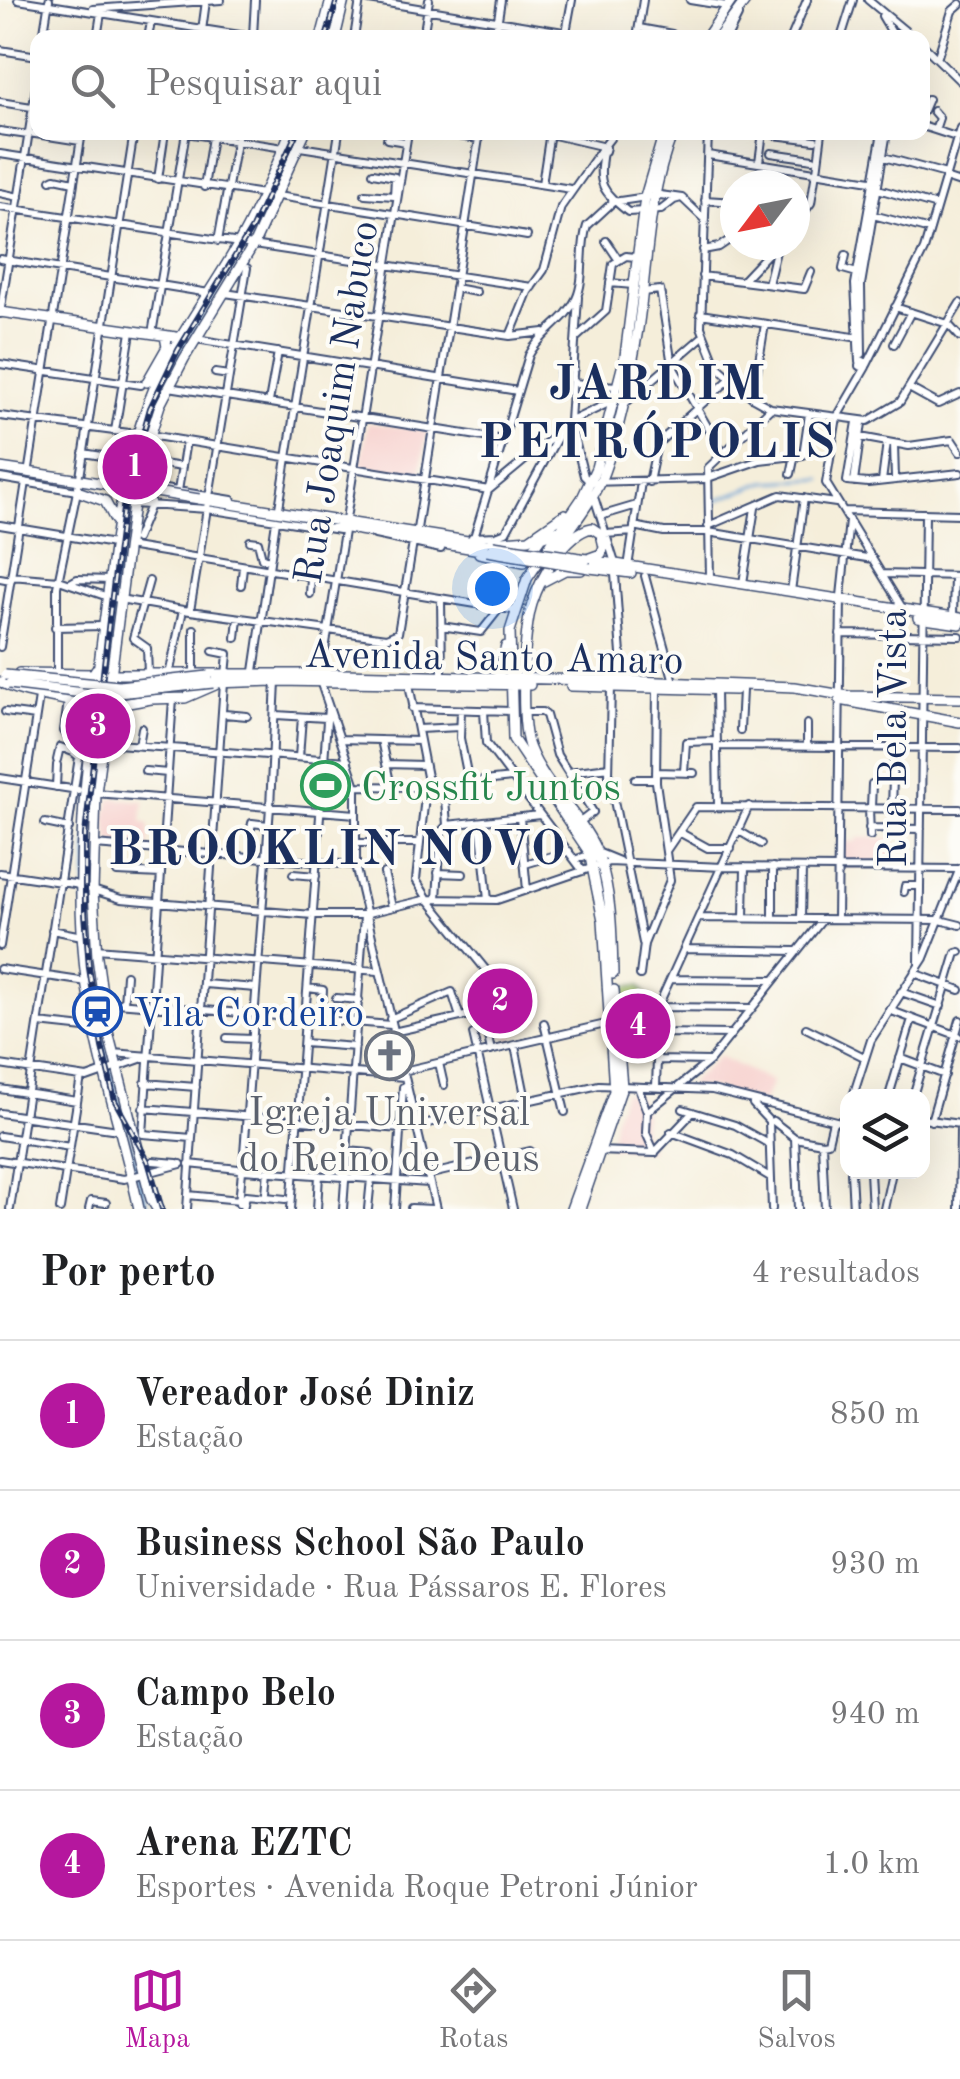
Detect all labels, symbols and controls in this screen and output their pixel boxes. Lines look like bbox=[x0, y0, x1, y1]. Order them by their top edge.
search box bbox=[30, 30, 930, 140]
icon: search bbox=[65, 58, 120, 113]
text: Pesquisar aqui bbox=[145, 66, 382, 104]
north arrow bbox=[720, 170, 810, 260]
street label: Rua Joaquim Nabuco bbox=[290, 218, 387, 587]
district label: JARDIM PETRÓPOLIS bbox=[478, 361, 838, 469]
pin: 1 bbox=[102, 430, 168, 504]
your location bbox=[467, 563, 518, 614]
street label: Rua Bela Vista bbox=[876, 608, 916, 868]
street label: Avenida Santo Amaro bbox=[304, 637, 684, 683]
pin: 3 bbox=[66, 688, 130, 764]
sports icon: Crossfit Juntos bbox=[300, 760, 352, 812]
place label: Crossfit Juntos bbox=[361, 770, 621, 810]
district label: BROOKLIN NOVO bbox=[108, 826, 568, 876]
pin: 2 bbox=[468, 964, 532, 1038]
station icon: Vila Cordeiro bbox=[72, 986, 124, 1038]
pin: 4 bbox=[606, 988, 670, 1064]
place label: Vila Cordeiro bbox=[133, 996, 364, 1036]
church icon: Igreja Universal do Reino de Deus bbox=[363, 1030, 415, 1082]
map controls bbox=[840, 1089, 930, 1179]
button: layers bbox=[840, 1089, 930, 1179]
place label: Igreja Universal do Reino de Deus bbox=[238, 1095, 540, 1181]
text: Por perto bbox=[40, 1253, 216, 1295]
text: 4 resultados bbox=[752, 1258, 920, 1290]
text: Vereador José Diniz bbox=[135, 1376, 475, 1414]
text: 1 bbox=[63, 1399, 82, 1431]
text: 850 m bbox=[830, 1399, 920, 1431]
text: Estação bbox=[135, 1423, 244, 1455]
text: Business School São Paulo bbox=[135, 1526, 585, 1564]
text: 2 bbox=[63, 1549, 82, 1581]
text: 930 m bbox=[830, 1549, 920, 1581]
text: Universidade · Rua Pássaros E. Flores bbox=[135, 1573, 667, 1605]
text: Campo Belo bbox=[135, 1676, 336, 1714]
text: 3 bbox=[63, 1699, 82, 1731]
text: 940 m bbox=[830, 1699, 920, 1731]
text: Estação bbox=[135, 1723, 244, 1755]
text: Arena EZTC bbox=[135, 1826, 352, 1864]
text: 4 bbox=[63, 1849, 82, 1881]
text: 1.0 km bbox=[823, 1849, 920, 1881]
text: Esportes · Avenida Roque Petroni Júnior bbox=[135, 1873, 698, 1905]
tab: Mapa bbox=[124, 1963, 190, 2058]
tab: Rotas bbox=[439, 1963, 509, 2058]
tab: Salvos bbox=[757, 1963, 836, 2058]

